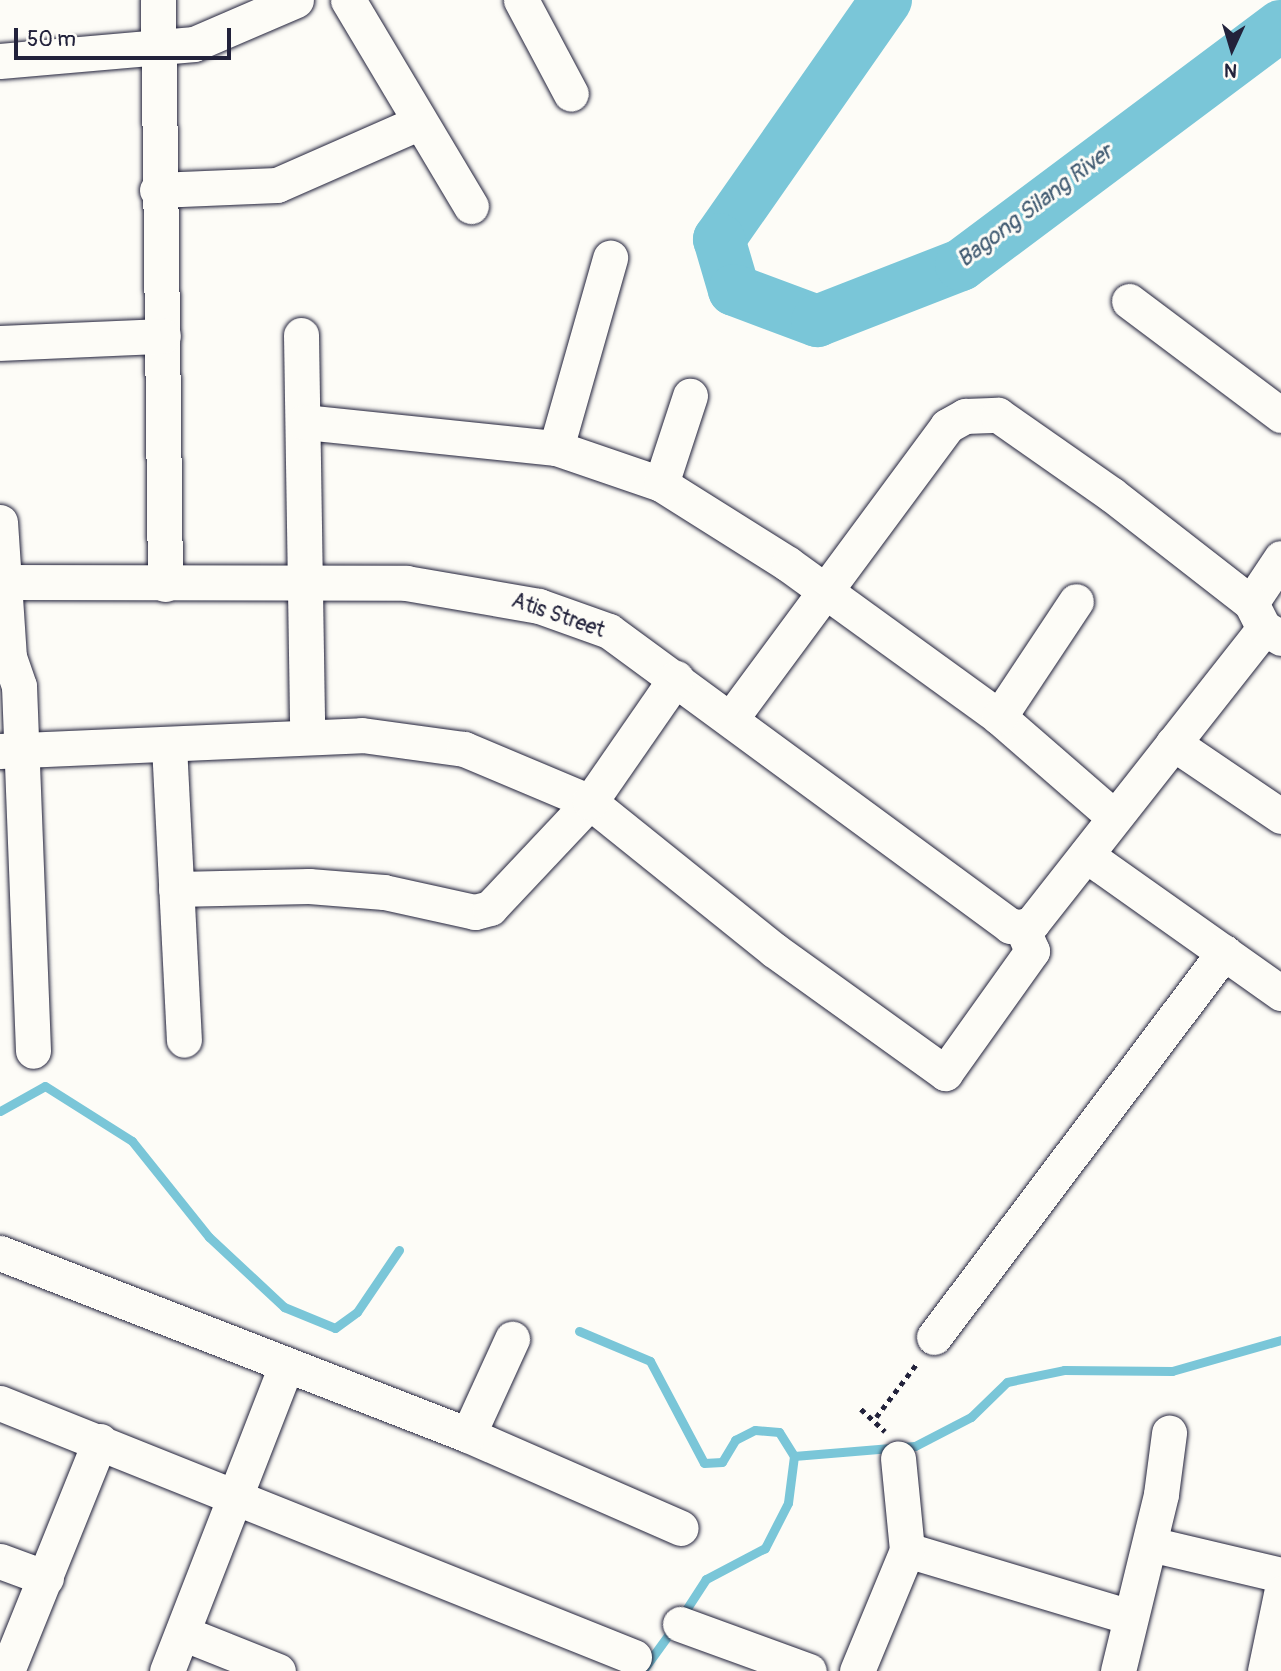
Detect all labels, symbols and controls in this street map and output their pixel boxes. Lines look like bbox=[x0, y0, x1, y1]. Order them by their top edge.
scale bar bbox=[18, 14, 234, 58]
north arrow bbox=[1197, 14, 1267, 84]
text: 50 m bbox=[27, 26, 76, 53]
text: N bbox=[1223, 58, 1238, 82]
water label: Bagong Silang River bbox=[952, 139, 1118, 273]
street label: Atis Street bbox=[508, 588, 608, 644]

